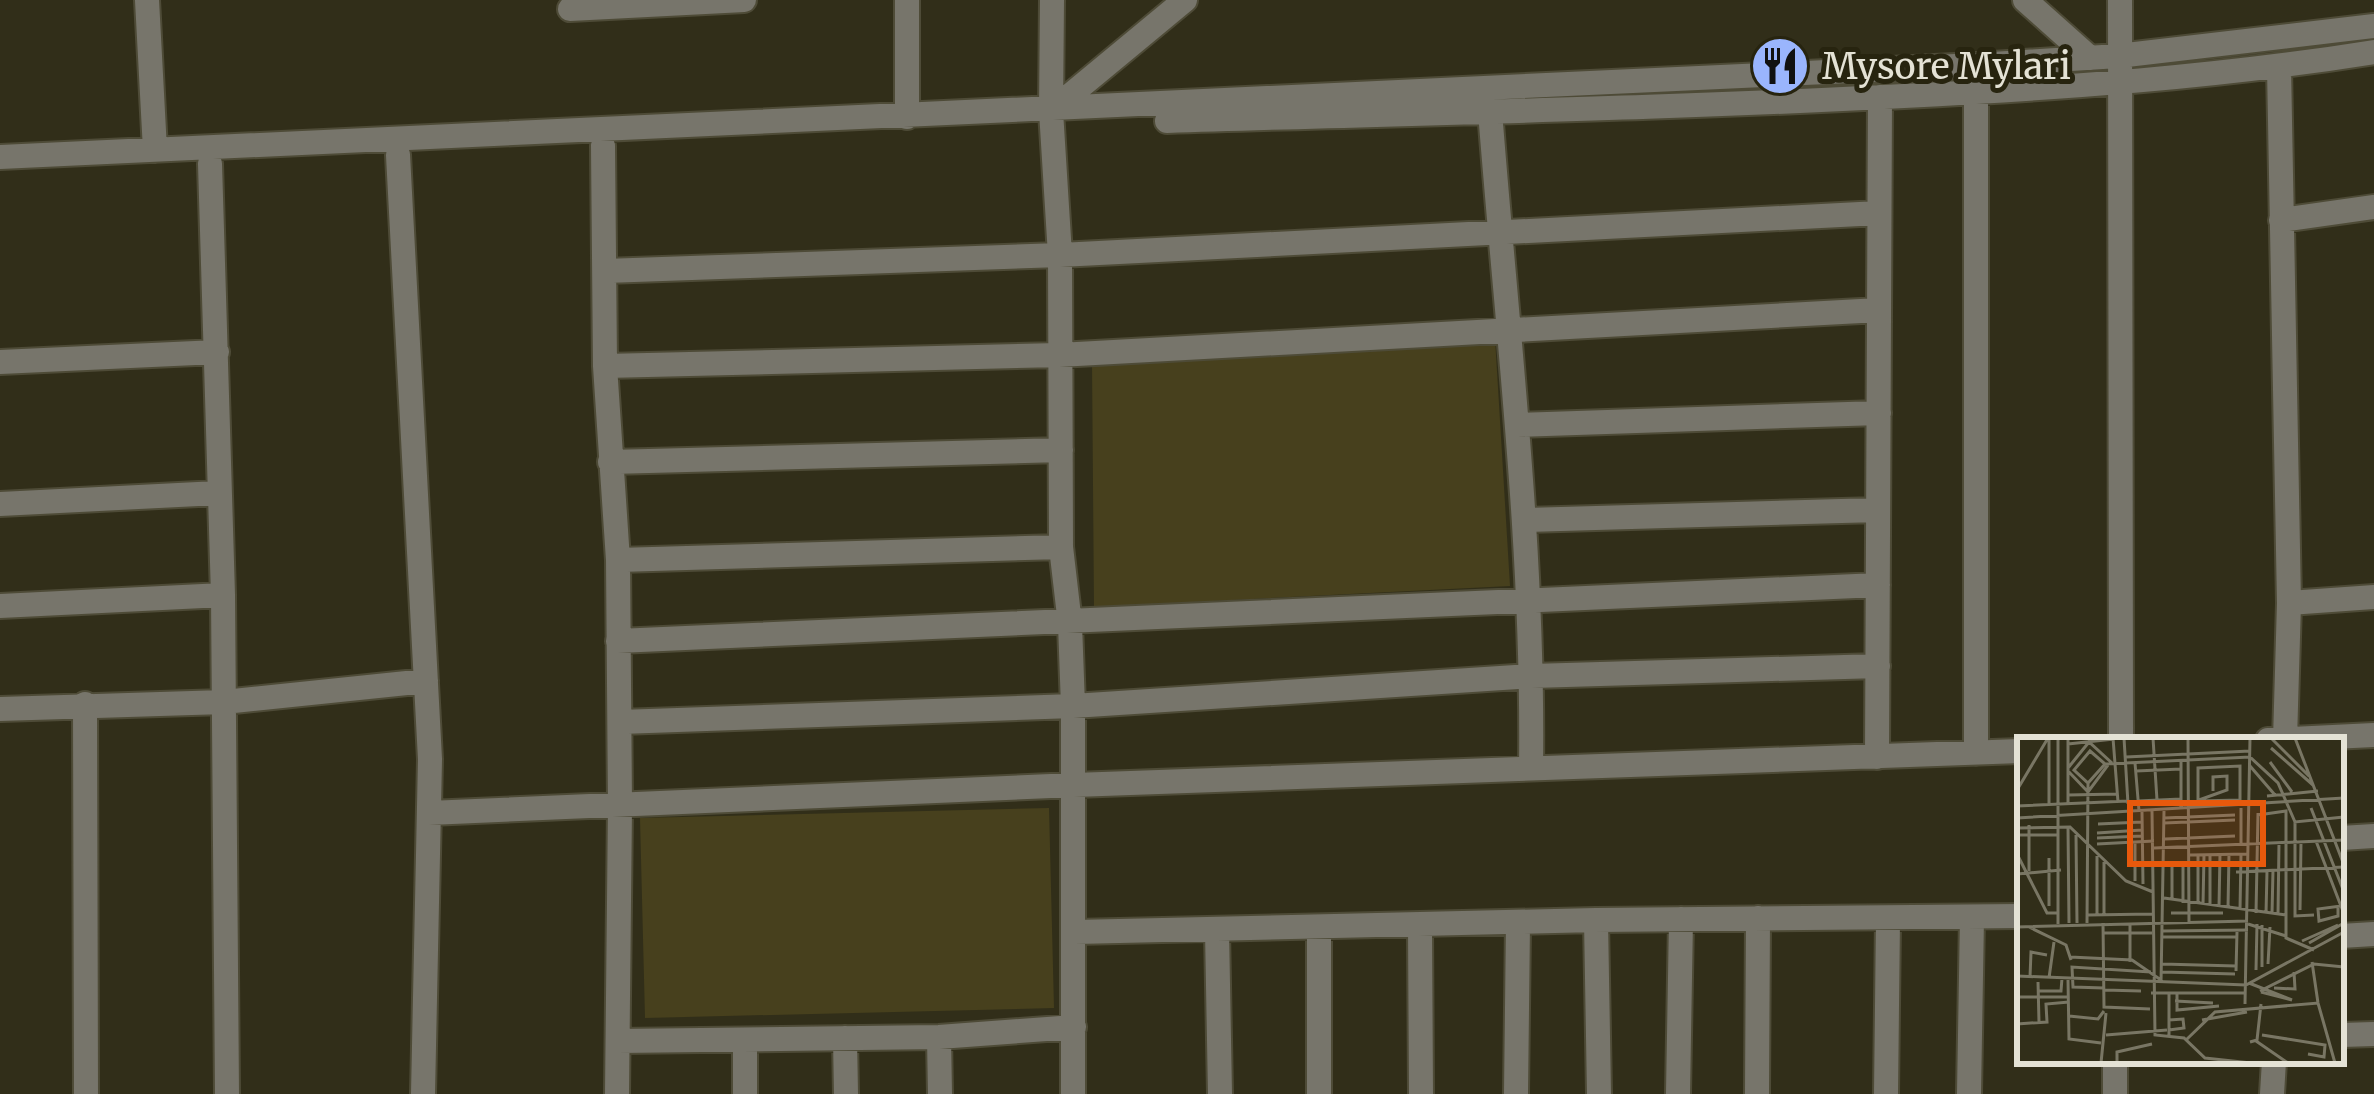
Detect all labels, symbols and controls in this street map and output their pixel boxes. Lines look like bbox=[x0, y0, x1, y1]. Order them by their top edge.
restaurant icon: Mysore Mylari bbox=[1749, 35, 1811, 97]
place label: Mysore Mylari bbox=[1822, 44, 2071, 89]
inset map bbox=[2017, 737, 2344, 1064]

